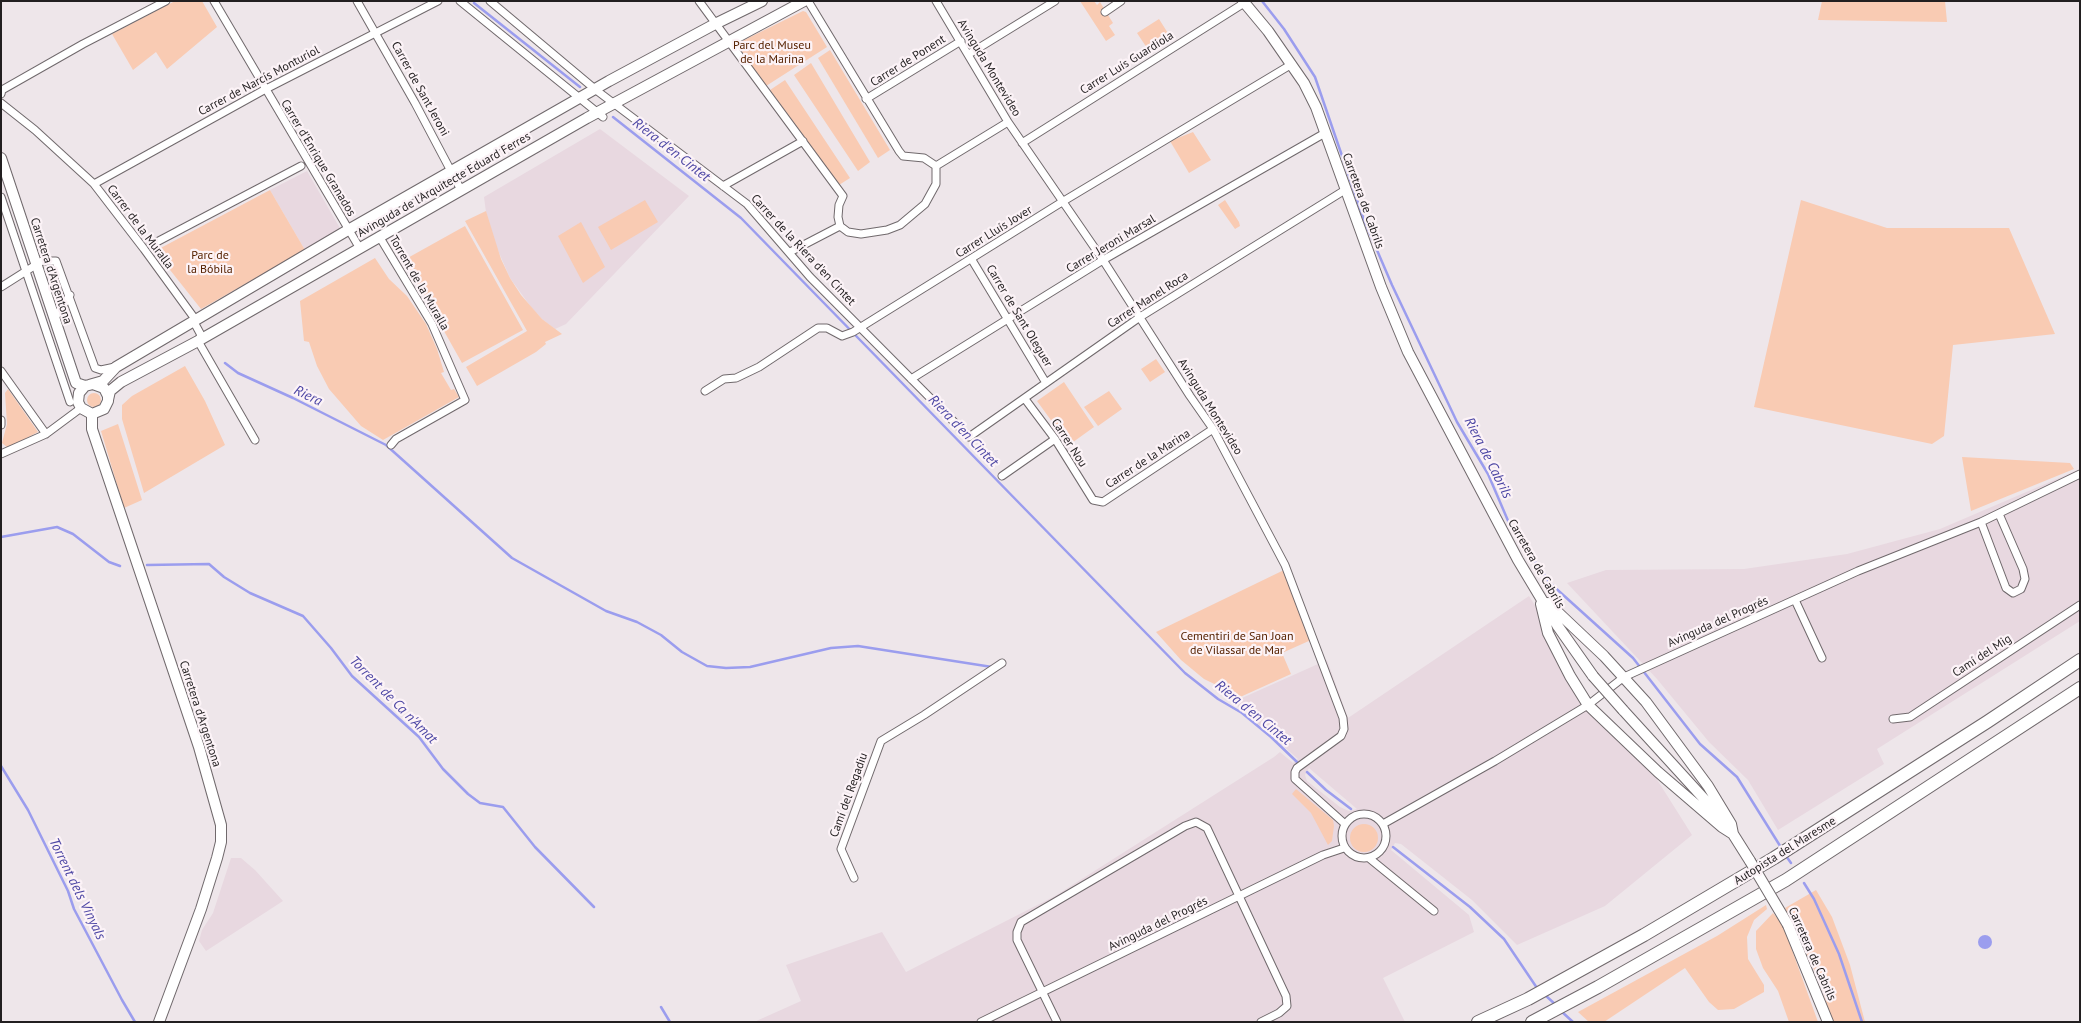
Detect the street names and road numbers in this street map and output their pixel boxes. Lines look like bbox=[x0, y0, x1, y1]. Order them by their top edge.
street label: Avinguda Montevideo bbox=[954, 17, 1024, 119]
street label: Carrer Luís Guardiola bbox=[1078, 28, 1176, 98]
street label: Carrer de Ponent bbox=[868, 32, 948, 90]
street label: Carrer de Sant Jeroni bbox=[388, 39, 452, 139]
street label: Carrer de Narcís Monturiol bbox=[196, 43, 322, 119]
street label: Carrer d'Enrique Granados bbox=[277, 97, 359, 219]
street label: Avinguda de l'Arquitecte Eduard Ferres bbox=[355, 129, 533, 241]
street label: Carretera de Cabrils bbox=[1339, 151, 1387, 251]
street label: Carrer de la Muralla bbox=[104, 182, 176, 272]
street label: Carrer de la Riera d'en Cintet bbox=[748, 191, 858, 309]
street label: Carrer Lluís Jover bbox=[953, 203, 1035, 261]
street label: Carrer Jeroni Marsal bbox=[1064, 212, 1158, 276]
street label: Carretera d'Argentona bbox=[27, 216, 75, 326]
street label: Torrent de la Muralla bbox=[386, 233, 452, 333]
street label: Carrer de Sant Oleguer bbox=[983, 262, 1055, 370]
street label: Carrer Manel Roca bbox=[1105, 269, 1191, 331]
street label: Avinguda Montevideo bbox=[1175, 356, 1245, 458]
street label: Carrer Nou bbox=[1048, 416, 1090, 470]
street label: Carrer de la Marina bbox=[1103, 426, 1193, 492]
street label: Carretera de Cabrils bbox=[1505, 517, 1567, 611]
street label: Avinguda del Progrés bbox=[1666, 593, 1770, 651]
street label: Camí del Mig bbox=[1950, 632, 2014, 680]
street label: Carretera d'Argentona bbox=[176, 659, 224, 769]
street label: Camí del Regadiu bbox=[827, 751, 871, 839]
street label: Autopista del Maresme bbox=[1731, 814, 1839, 888]
street label: Avinguda del Progrés bbox=[1106, 894, 1210, 954]
street label: Carretera de Cabrils bbox=[1785, 905, 1839, 1003]

